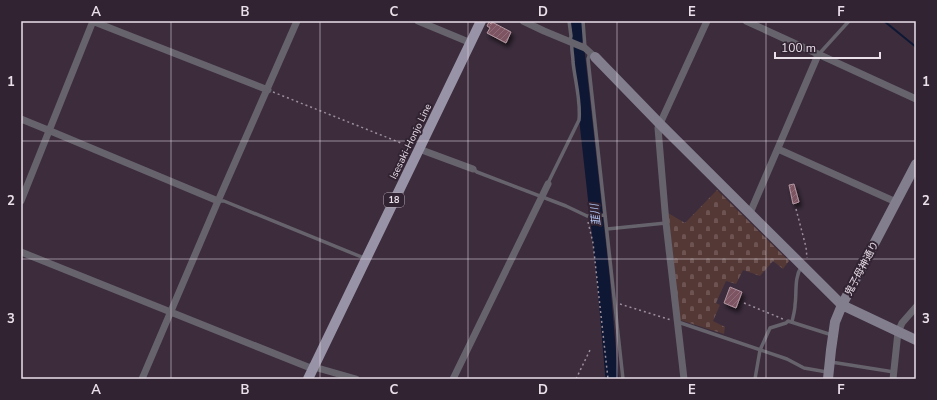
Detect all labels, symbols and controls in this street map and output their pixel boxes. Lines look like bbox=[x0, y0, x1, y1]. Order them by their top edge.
text: A bbox=[91, 3, 101, 21]
text: B bbox=[241, 3, 250, 21]
text: C bbox=[390, 3, 399, 21]
text: D bbox=[538, 3, 548, 21]
text: E bbox=[688, 3, 696, 21]
text: F bbox=[837, 3, 845, 21]
scale bar bbox=[775, 34, 880, 60]
text: 100 m bbox=[781, 40, 816, 56]
text: 1 bbox=[7, 73, 15, 91]
text: 1 bbox=[922, 73, 930, 91]
street label: Isesaki-Honjo Line bbox=[387, 101, 435, 182]
text: 2 bbox=[7, 192, 15, 210]
text: 2 bbox=[922, 192, 930, 210]
road number: 18 bbox=[384, 193, 404, 207]
water label: 韮川 bbox=[587, 202, 604, 227]
street label: 鬼子母神通り bbox=[842, 239, 882, 298]
text: 3 bbox=[7, 310, 15, 328]
text: 3 bbox=[922, 310, 930, 328]
text: A bbox=[91, 381, 101, 399]
text: B bbox=[241, 381, 250, 399]
text: C bbox=[390, 381, 399, 399]
text: D bbox=[538, 381, 548, 399]
text: E bbox=[688, 381, 696, 399]
text: F bbox=[837, 381, 845, 399]

